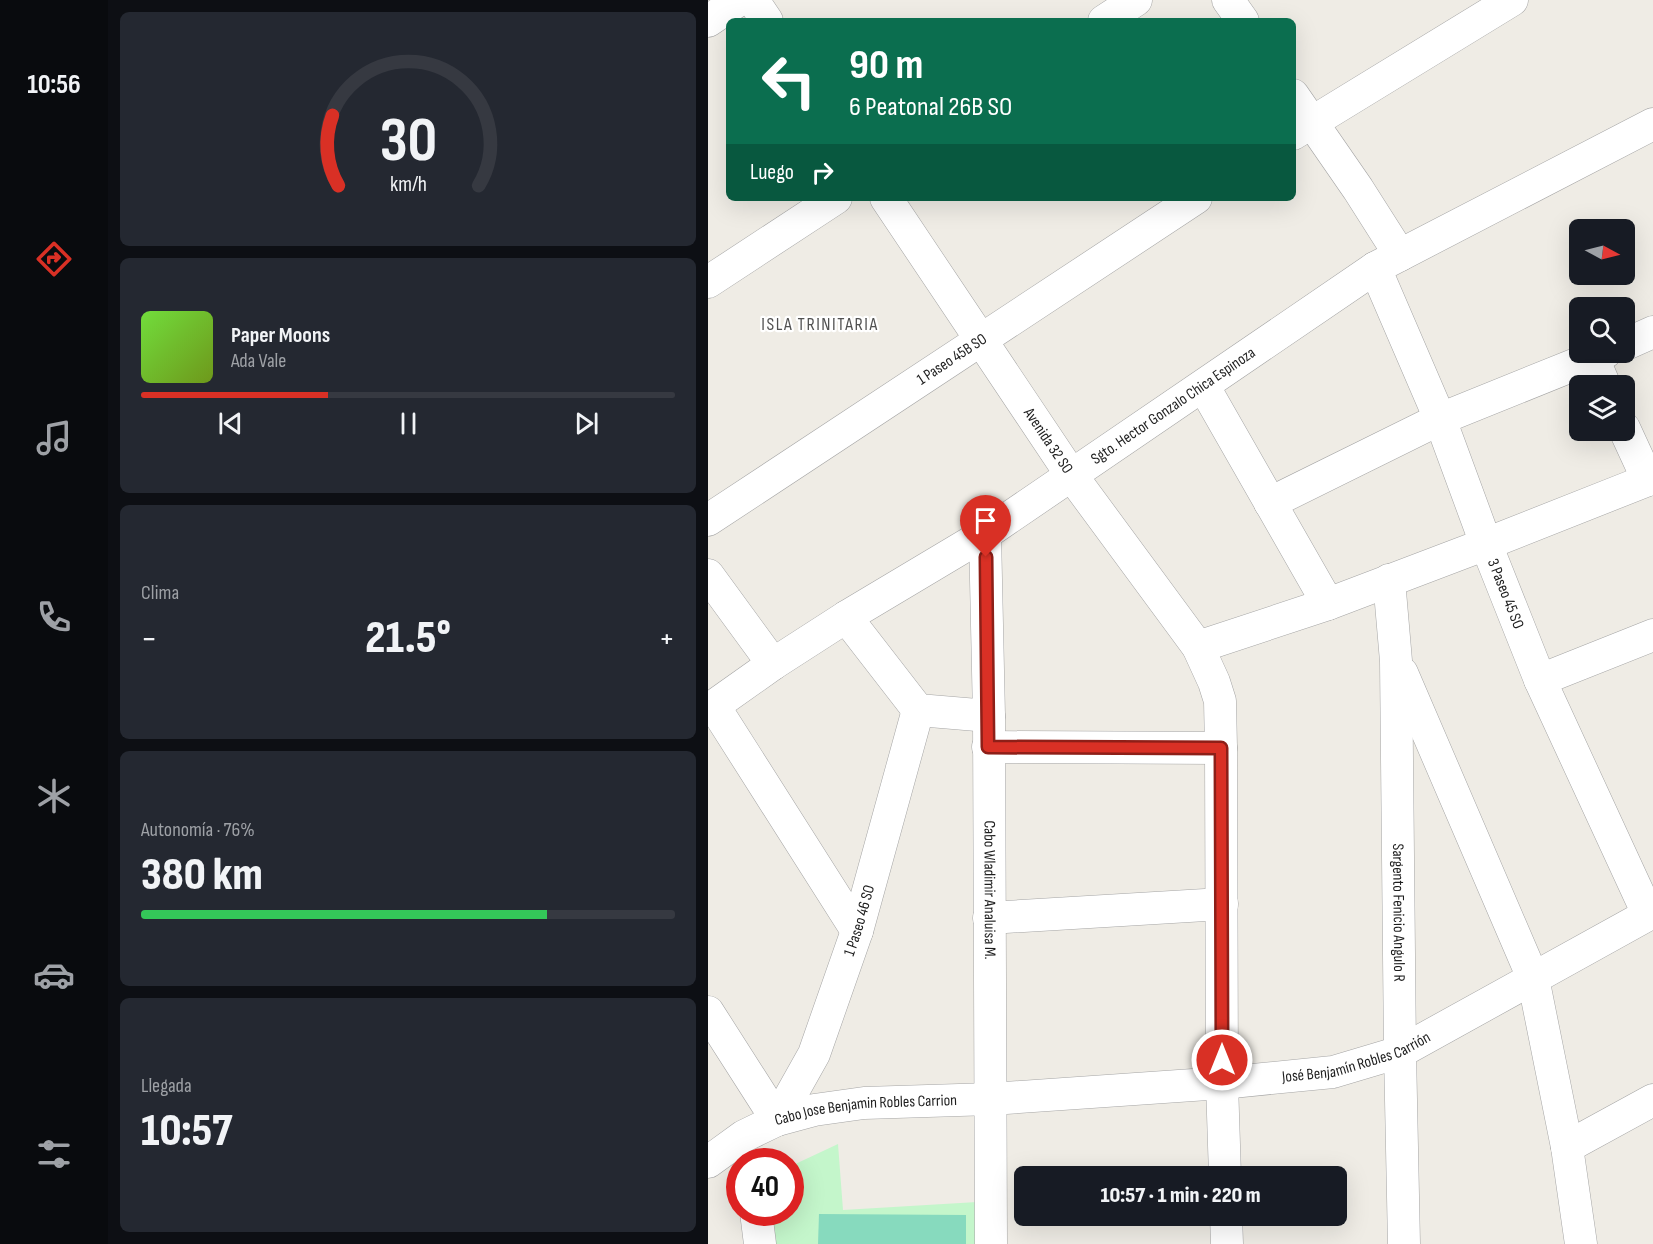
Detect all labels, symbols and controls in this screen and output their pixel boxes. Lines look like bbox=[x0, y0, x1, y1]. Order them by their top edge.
text: 90 m bbox=[849, 40, 923, 91]
icon: left bbox=[750, 42, 828, 120]
text: 10:56 bbox=[27, 69, 81, 101]
text: 6 Peatonal 26B SO bbox=[849, 91, 1012, 123]
text: 30 bbox=[379, 104, 437, 179]
icon: right bbox=[806, 156, 839, 189]
text: Luego bbox=[750, 159, 794, 186]
text: km/h bbox=[389, 173, 427, 198]
north arrow bbox=[1569, 219, 1635, 285]
map controls bbox=[1569, 219, 1635, 441]
icon: directions bbox=[33, 238, 75, 280]
button: search bbox=[1569, 297, 1635, 363]
district label: ISLA TRINITARIA bbox=[761, 314, 879, 335]
text: Paper Moons bbox=[231, 322, 330, 349]
street label: 1 Paseo 45B SO bbox=[913, 329, 990, 389]
street label: Sgto. Hector Gonzalo Chica Espinoza bbox=[1087, 343, 1259, 468]
text: Ada Vale bbox=[231, 349, 286, 373]
button: layers bbox=[1569, 375, 1635, 441]
street label: Avenida 32 SO bbox=[1019, 403, 1077, 477]
icon: previous bbox=[214, 407, 247, 440]
icon: pause bbox=[392, 407, 425, 440]
icon: next bbox=[570, 407, 603, 440]
icon: music bbox=[33, 417, 75, 459]
pin bbox=[960, 495, 1011, 557]
icon: arrive bbox=[969, 504, 1002, 537]
street label: 3 Paseo 45 SO bbox=[1483, 556, 1528, 632]
text: Clima bbox=[141, 581, 179, 605]
icon: phone bbox=[33, 596, 75, 638]
text: 21.5° bbox=[365, 611, 451, 666]
text: − bbox=[141, 619, 157, 659]
text: + bbox=[659, 619, 675, 659]
icon: climate bbox=[33, 775, 75, 817]
text: Autonomía · 76% bbox=[141, 818, 255, 842]
street label: Cabo Wladimir Analuisa M. bbox=[980, 820, 999, 959]
street label: Sargento Fenicio Angulo R bbox=[1388, 843, 1409, 982]
text: 380 km bbox=[141, 848, 263, 903]
street label: 1 Paseo 46 SO bbox=[840, 883, 879, 958]
icon: car bbox=[33, 954, 75, 996]
position arrow bbox=[1190, 1028, 1254, 1092]
street label: José Benjamín Robles Carrión bbox=[1280, 1028, 1434, 1087]
text: Llegada bbox=[141, 1074, 192, 1098]
street label: Cabo Jose Benjamin Robles Carrion bbox=[773, 1091, 957, 1130]
text: 10:57 bbox=[141, 1104, 232, 1159]
icon: filters bbox=[33, 1133, 75, 1175]
speed limit sign: 40 bbox=[726, 1148, 804, 1226]
text: 10:57 · 1 min · 220 m bbox=[1100, 1182, 1261, 1209]

